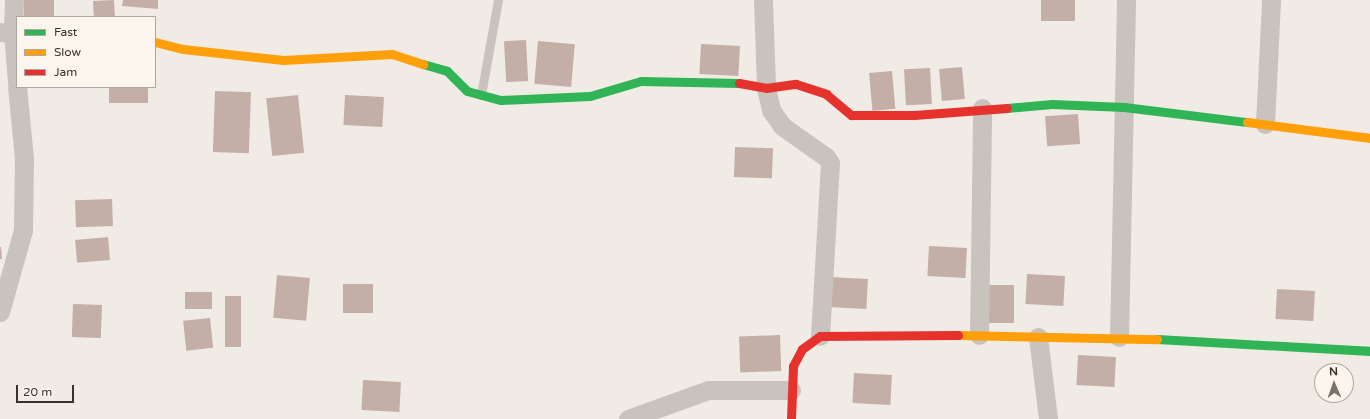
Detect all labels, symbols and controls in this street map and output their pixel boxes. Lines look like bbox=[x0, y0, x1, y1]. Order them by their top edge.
legend bbox=[16, 16, 156, 88]
text: Fast bbox=[54, 25, 77, 39]
text: Slow bbox=[54, 45, 81, 59]
text: Jam bbox=[54, 65, 77, 79]
north arrow bbox=[1314, 363, 1354, 403]
text: N bbox=[1329, 365, 1338, 378]
scale bar bbox=[18, 377, 76, 403]
text: 20 m bbox=[23, 385, 52, 399]

